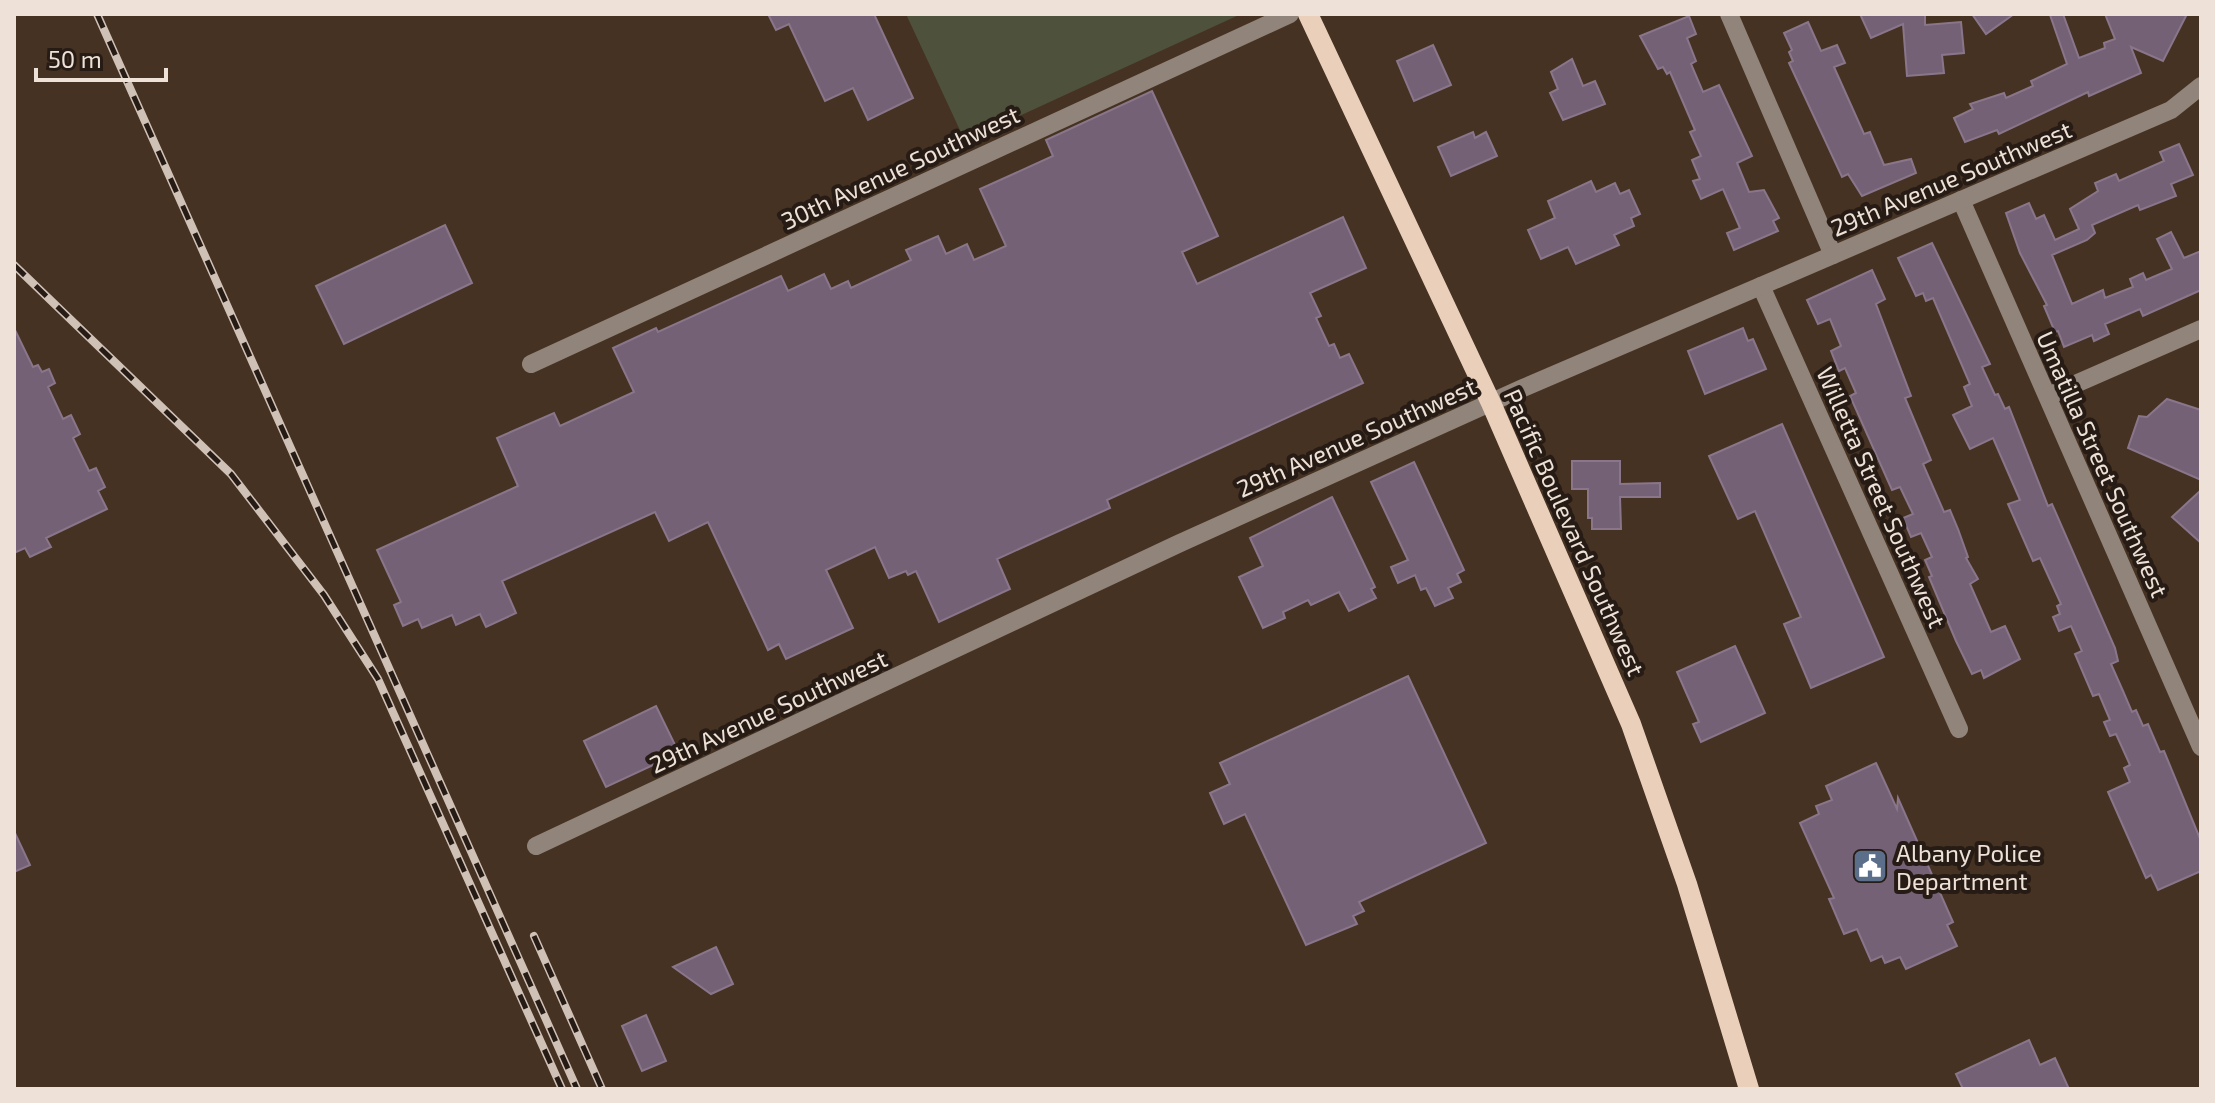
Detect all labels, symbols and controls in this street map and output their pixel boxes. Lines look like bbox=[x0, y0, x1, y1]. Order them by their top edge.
scale bar bbox=[36, 32, 166, 82]
text: 50 m bbox=[48, 44, 102, 73]
street label: 30th Avenue Southwest bbox=[776, 99, 1024, 235]
street label: 29th Avenue Southwest bbox=[1826, 114, 2076, 242]
street label: Umatilla Street Southwest bbox=[2031, 327, 2175, 601]
street label: Willetta Street Southwest bbox=[1811, 362, 1953, 632]
street label: 29th Avenue Southwest bbox=[1232, 371, 1480, 503]
street label: Pacific Boulevard Southwest bbox=[1499, 384, 1651, 680]
street label: 29th Avenue Southwest bbox=[645, 643, 891, 779]
place label: Albany Police Department bbox=[1896, 838, 2042, 895]
public building icon: Albany Police Department bbox=[1851, 847, 1889, 885]

